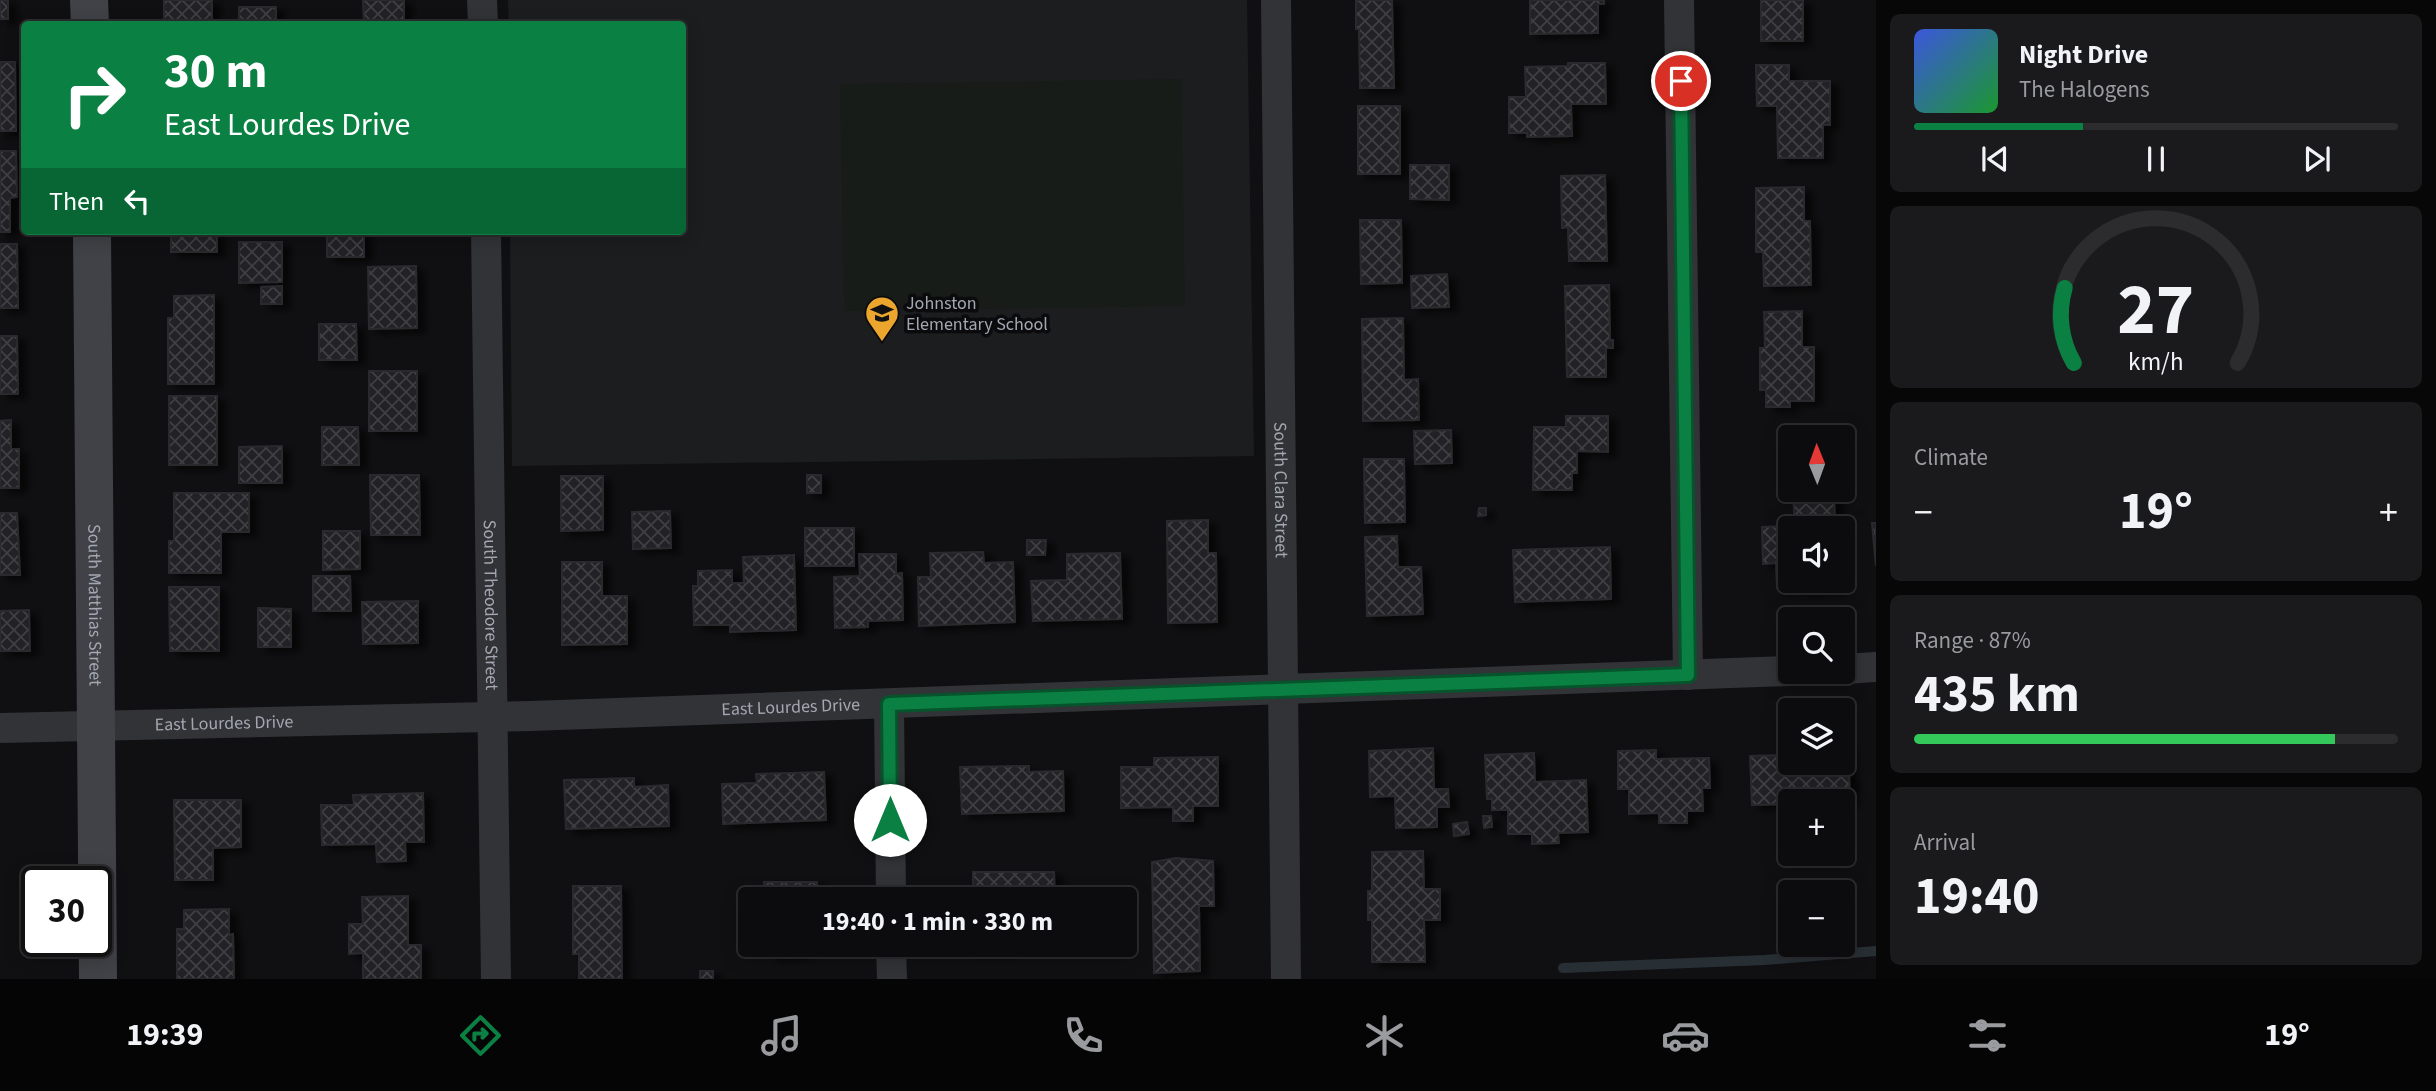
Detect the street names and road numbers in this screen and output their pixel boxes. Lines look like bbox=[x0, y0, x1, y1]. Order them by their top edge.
street label: South Clara Street bbox=[1268, 422, 1294, 558]
street label: South Theodore Street bbox=[477, 520, 505, 690]
street label: South Matthias Street bbox=[82, 524, 108, 686]
street label: East Lourdes Drive bbox=[721, 692, 861, 722]
street label: East Lourdes Drive bbox=[154, 709, 294, 737]

